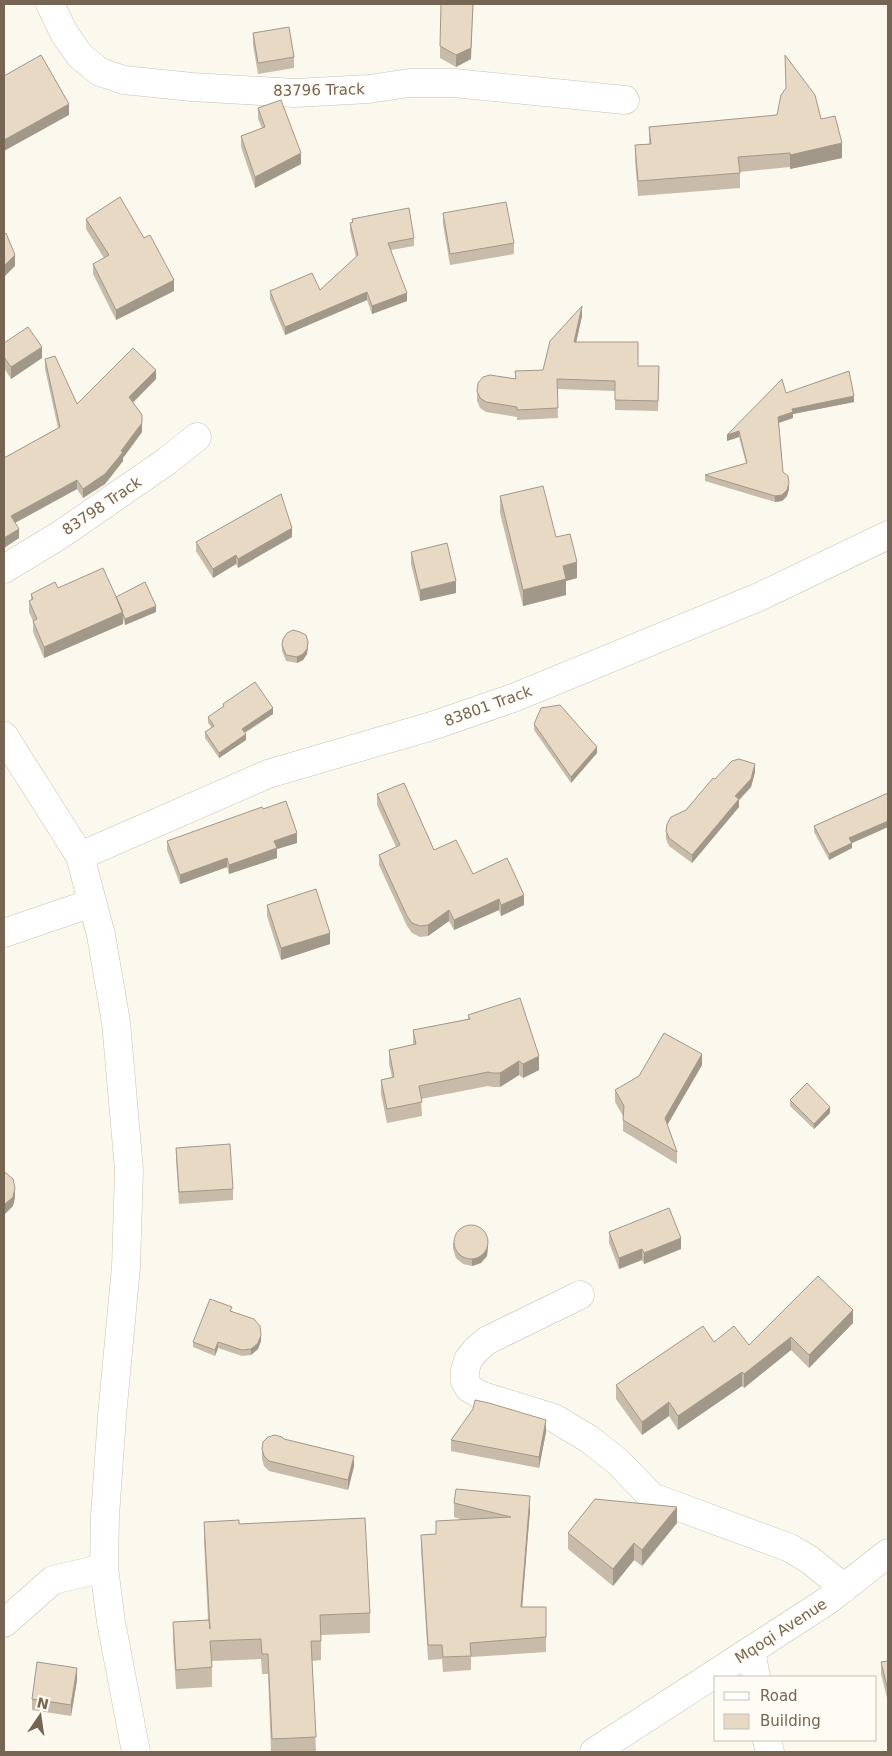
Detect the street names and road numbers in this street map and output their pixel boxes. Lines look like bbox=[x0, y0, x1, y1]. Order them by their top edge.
street label: 83796 Track bbox=[273, 80, 365, 100]
street label: 83798 Track bbox=[59, 473, 145, 539]
street label: 83801 Track bbox=[442, 682, 534, 730]
street label: Mqoqi Avenue bbox=[732, 1595, 830, 1667]

